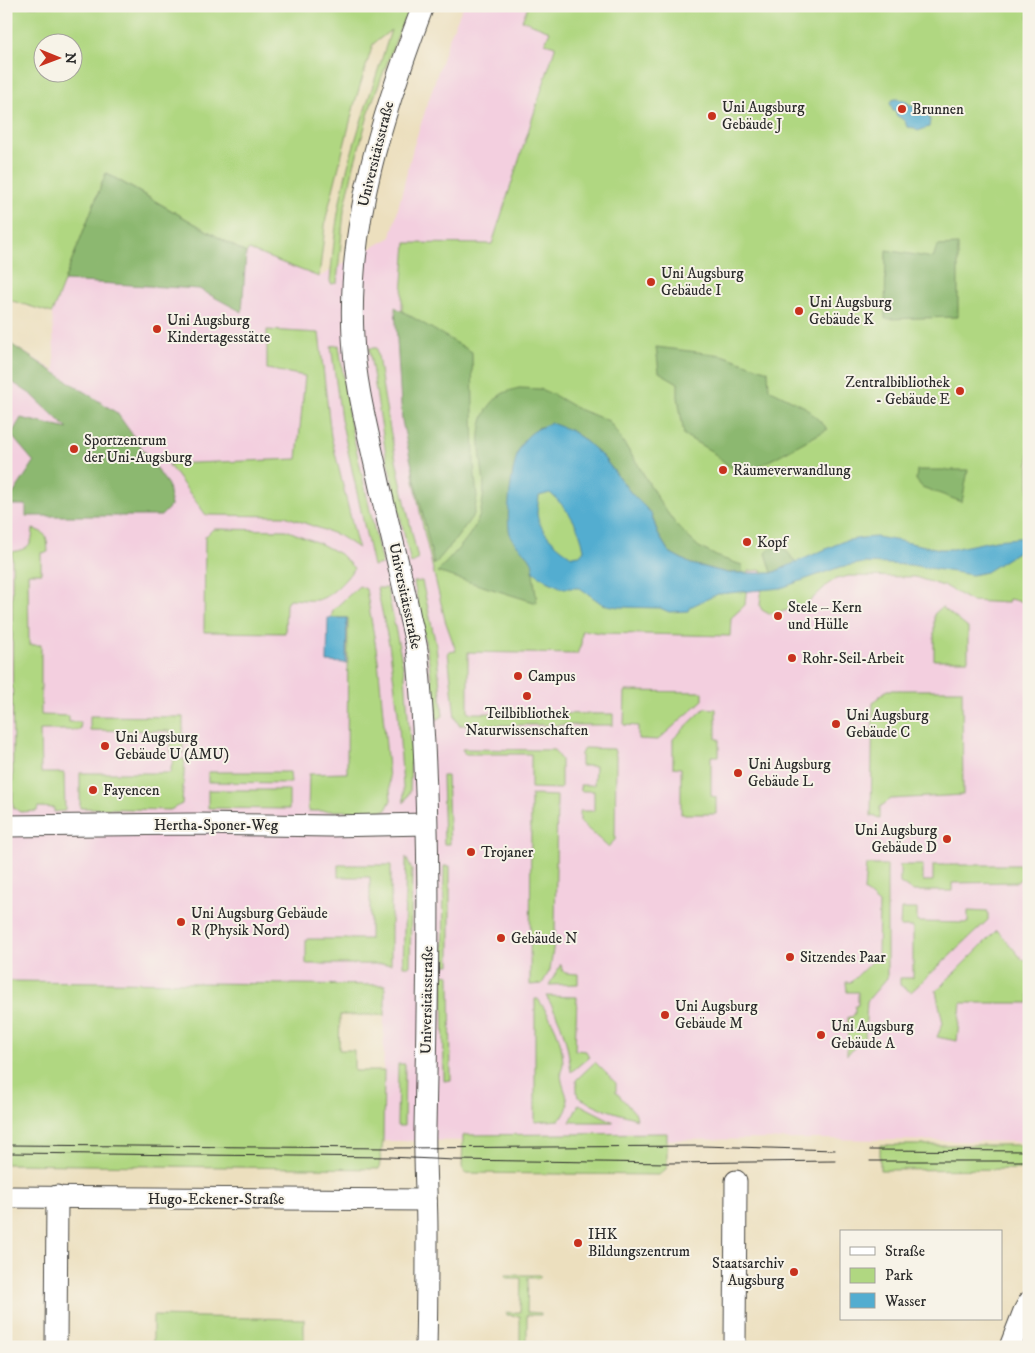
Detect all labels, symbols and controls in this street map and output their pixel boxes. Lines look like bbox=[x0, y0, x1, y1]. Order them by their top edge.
north arrow bbox=[32, 32, 82, 82]
text: N bbox=[61, 52, 79, 65]
place label: Uni Augsburg Gebäude J bbox=[722, 98, 805, 134]
street label: Universitätsstraße bbox=[354, 99, 398, 209]
place label: Brunnen bbox=[912, 100, 964, 119]
marker: Brunnen bbox=[896, 103, 908, 115]
marker: Uni Augsburg Gebäude J bbox=[706, 110, 718, 122]
place label: Uni Augsburg Gebäude I bbox=[661, 264, 744, 300]
marker: Uni Augsburg Gebäude I bbox=[645, 276, 657, 288]
place label: Uni Augsburg Gebäude K bbox=[809, 293, 892, 329]
marker: Uni Augsburg Gebäude K bbox=[793, 305, 805, 317]
place label: Uni Augsburg Kindertagesstätte bbox=[167, 311, 270, 347]
marker: Uni Augsburg Kindertagesstätte bbox=[151, 323, 163, 335]
place label: Zentralbibliothek - Gebäude E bbox=[845, 373, 951, 409]
marker: Zentralbibliothek - Gebäude E bbox=[954, 385, 966, 397]
place label: Sportzentrum der Uni-Augsburg bbox=[84, 431, 193, 467]
marker: Sportzentrum der Uni-Augsburg bbox=[68, 443, 80, 455]
place label: Räumeverwandlung bbox=[733, 461, 851, 480]
marker: Räumeverwandlung bbox=[717, 464, 729, 476]
place label: Kopf bbox=[757, 533, 789, 552]
marker: Kopf bbox=[741, 536, 753, 548]
street label: Universitätsstraße bbox=[384, 541, 426, 651]
place label: Stele – Kern und Hülle bbox=[788, 598, 862, 634]
marker: Stele – Kern und Hülle bbox=[772, 610, 784, 622]
place label: Rohr-Seil-Arbeit bbox=[802, 649, 904, 668]
marker: Rohr-Seil-Arbeit bbox=[786, 652, 798, 664]
place label: Campus bbox=[528, 667, 575, 686]
marker: Campus bbox=[512, 670, 524, 682]
marker: Teilbibliothek Naturwissenschaften bbox=[521, 690, 533, 702]
place label: Teilbibliothek Naturwissenschaften bbox=[466, 704, 589, 740]
place label: Uni Augsburg Gebäude C bbox=[846, 706, 929, 742]
marker: Uni Augsburg Gebäude C bbox=[830, 718, 842, 730]
place label: Uni Augsburg Gebäude U (AMU) bbox=[115, 728, 229, 764]
marker: Uni Augsburg Gebäude U (AMU) bbox=[99, 740, 111, 752]
place label: Uni Augsburg Gebäude L bbox=[748, 755, 831, 791]
marker: Uni Augsburg Gebäude L bbox=[732, 767, 744, 779]
place label: Fayencen bbox=[103, 781, 160, 800]
marker: Fayencen bbox=[87, 784, 99, 796]
street label: Hertha-Sponer-Weg bbox=[154, 816, 279, 835]
place label: Uni Augsburg Gebäude D bbox=[855, 821, 938, 857]
marker: Uni Augsburg Gebäude D bbox=[941, 833, 953, 845]
place label: Trojaner bbox=[481, 843, 534, 862]
marker: Trojaner bbox=[465, 846, 477, 858]
place label: Uni Augsburg Gebäude R (Physik Nord) bbox=[191, 904, 328, 940]
marker: Uni Augsburg Gebäude R (Physik Nord) bbox=[175, 916, 187, 928]
place label: Gebäude N bbox=[511, 929, 578, 948]
marker: Gebäude N bbox=[495, 932, 507, 944]
street label: Universitätsstraße bbox=[417, 946, 437, 1054]
place label: Sitzendes Paar bbox=[800, 948, 886, 967]
marker: Sitzendes Paar bbox=[784, 951, 796, 963]
place label: Uni Augsburg Gebäude M bbox=[675, 997, 758, 1033]
marker: Uni Augsburg Gebäude M bbox=[659, 1009, 671, 1021]
place label: Uni Augsburg Gebäude A bbox=[831, 1017, 914, 1053]
marker: Uni Augsburg Gebäude A bbox=[815, 1029, 827, 1041]
street label: Hugo-Eckener-Straße bbox=[148, 1190, 284, 1209]
place label: IHK Bildungszentrum bbox=[588, 1225, 690, 1261]
legend bbox=[840, 1230, 1002, 1320]
marker: IHK Bildungszentrum bbox=[572, 1237, 584, 1249]
text: Straße bbox=[885, 1242, 925, 1261]
place label: Staatsarchiv Augsburg bbox=[712, 1254, 785, 1290]
marker: Staatsarchiv Augsburg bbox=[788, 1266, 800, 1278]
text: Park bbox=[885, 1266, 914, 1285]
text: Wasser bbox=[884, 1292, 926, 1311]

